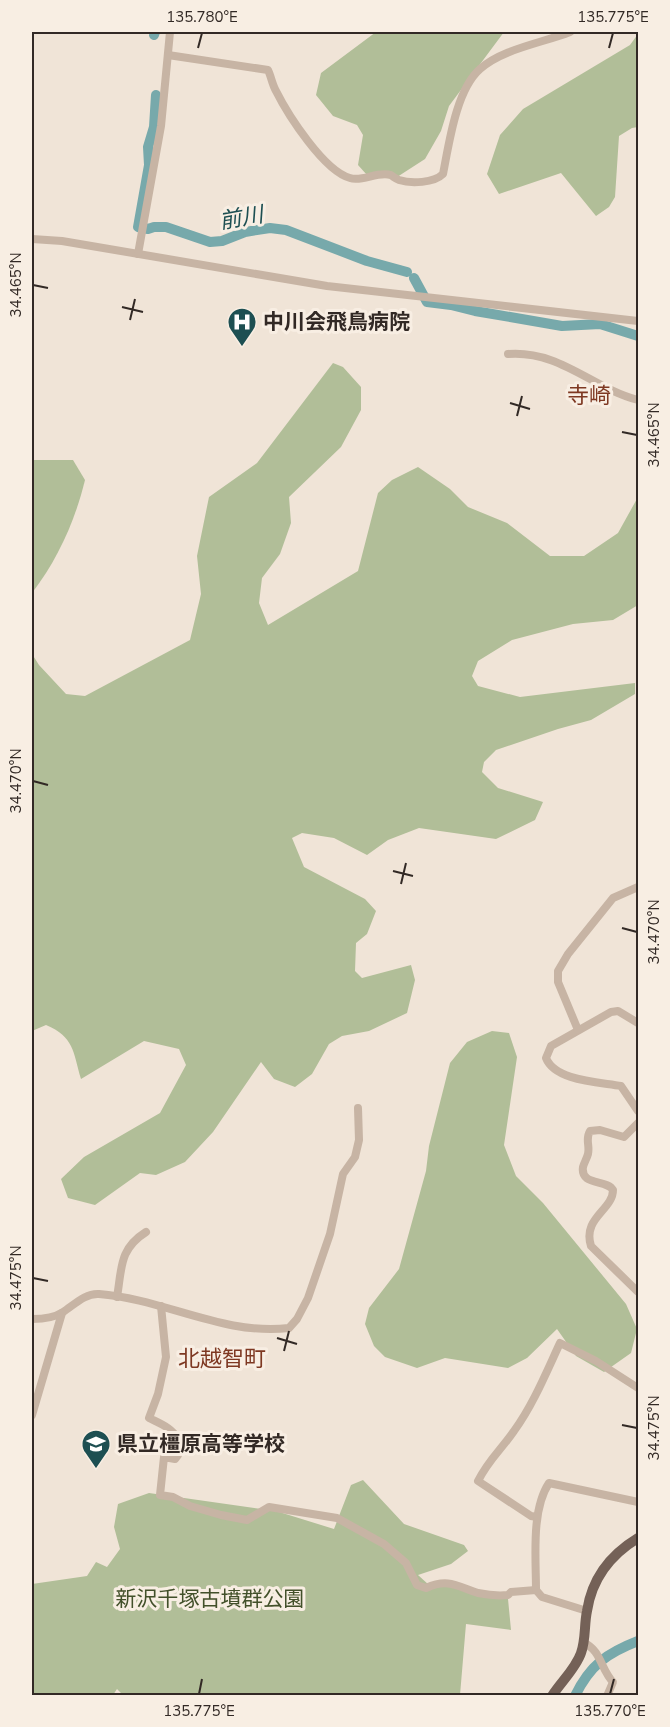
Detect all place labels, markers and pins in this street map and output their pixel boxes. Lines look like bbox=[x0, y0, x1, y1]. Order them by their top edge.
hospital icon: 中川会飛鳥病院 bbox=[226, 306, 258, 348]
place label: 中川会飛鳥病院 bbox=[263, 308, 410, 336]
school or university icon: 県立橿原高等学校 bbox=[80, 1428, 112, 1470]
place label: 県立橿原高等学校 bbox=[117, 1430, 285, 1458]

